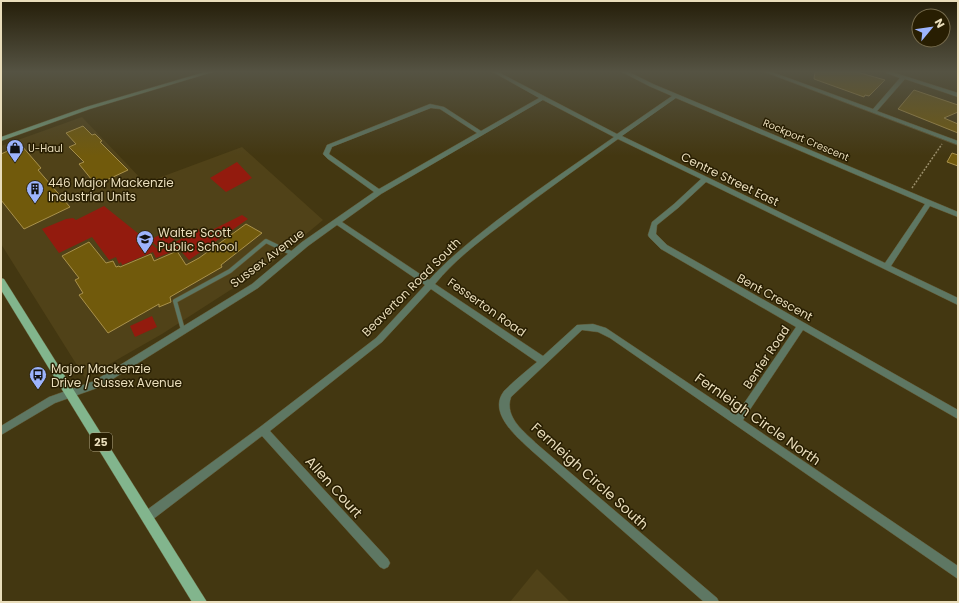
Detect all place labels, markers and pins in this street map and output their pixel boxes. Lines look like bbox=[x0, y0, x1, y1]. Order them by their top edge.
shop icon: U-Haul bbox=[5, 138, 25, 163]
place label: U-Haul bbox=[28, 141, 63, 156]
place label: 446 Major Mackenzie Industrial Units bbox=[48, 174, 174, 205]
building icon: 446 Major Mackenzie Industrial Units bbox=[25, 179, 45, 204]
place label: Walter Scott Public School bbox=[158, 224, 238, 255]
school or university icon: Walter Scott Public School bbox=[135, 229, 155, 254]
place label: Major Mackenzie Drive / Sussex Avenue bbox=[51, 360, 182, 391]
bus stop icon: Major Mackenzie Drive / Sussex Avenue bbox=[28, 365, 48, 390]

